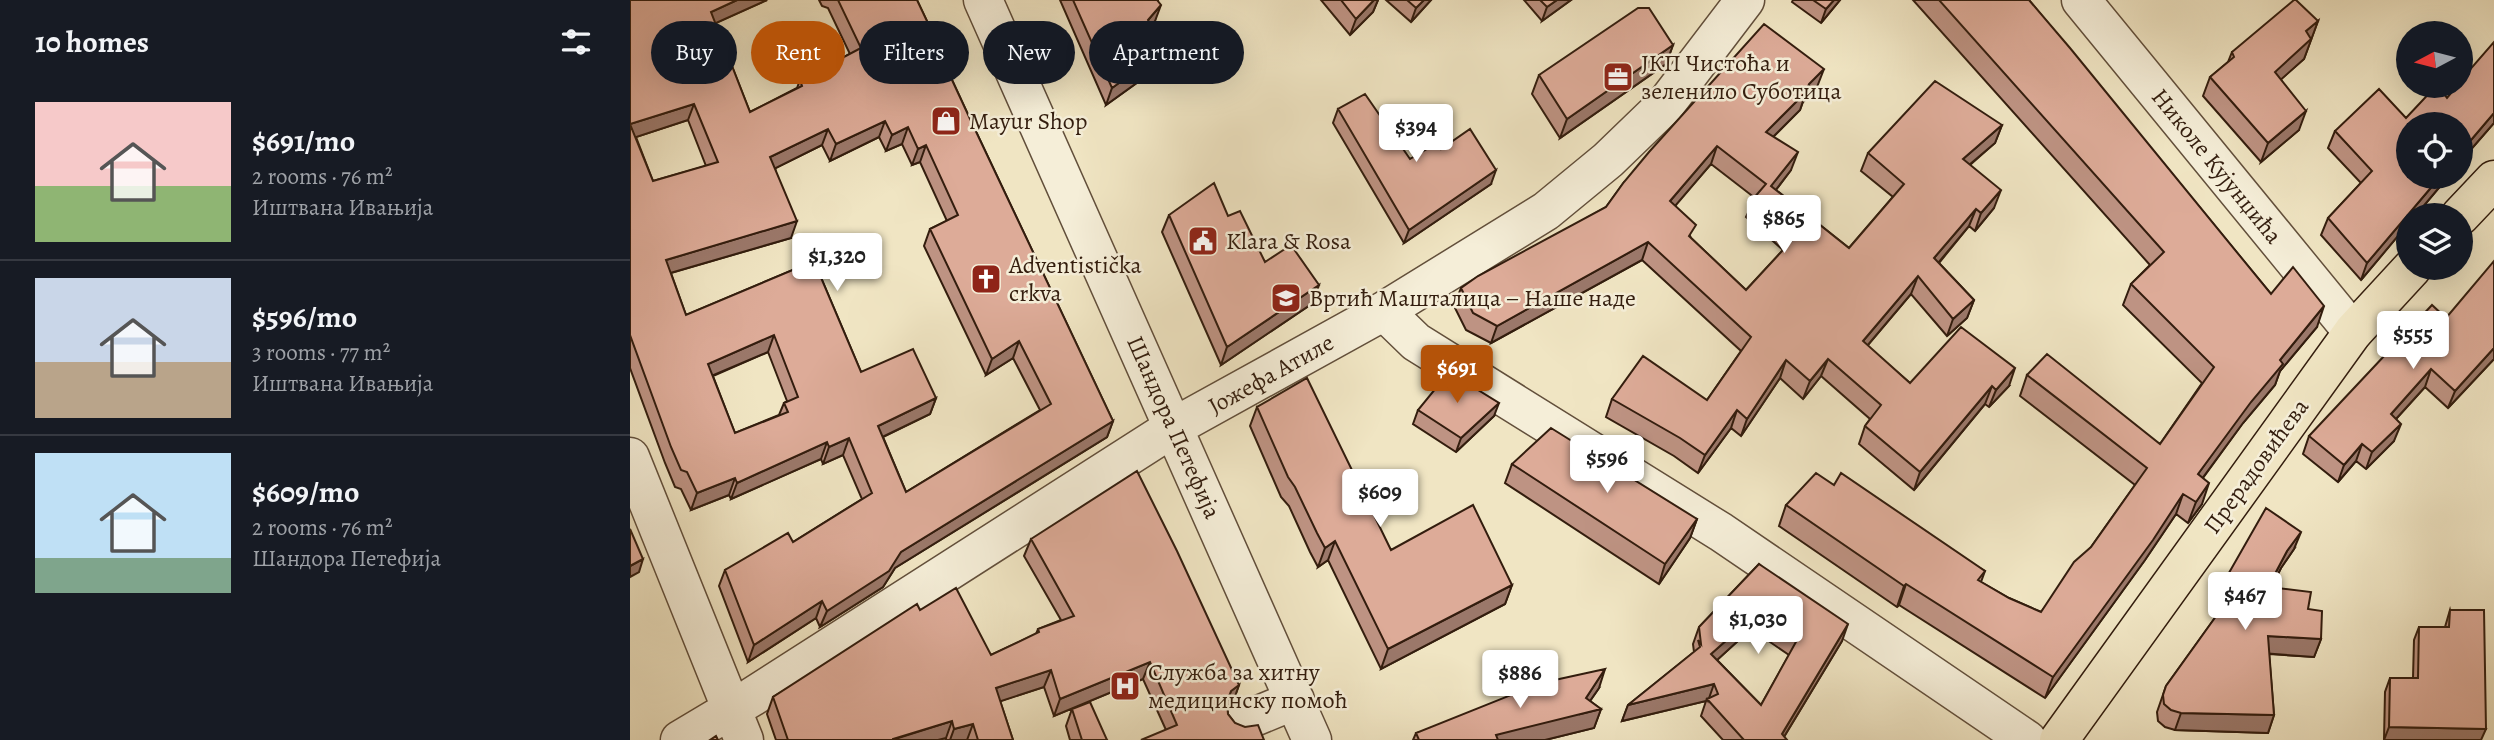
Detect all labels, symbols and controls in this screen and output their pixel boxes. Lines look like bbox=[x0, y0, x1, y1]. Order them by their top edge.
chip: Buy bbox=[651, 21, 737, 84]
chip: Rent bbox=[751, 21, 845, 84]
chip: Filters bbox=[859, 21, 969, 84]
chip: New bbox=[983, 21, 1075, 84]
chip: Apartment bbox=[1089, 21, 1244, 84]
north arrow bbox=[2396, 21, 2473, 98]
map controls bbox=[2396, 21, 2473, 280]
text: 10 homes bbox=[35, 22, 149, 62]
icon: filters bbox=[557, 23, 595, 61]
place label: ЈКП Чистоћа и зеленило Суботица bbox=[1641, 47, 1842, 107]
office icon: ЈКП Чистоћа и зеленило Суботица bbox=[1601, 60, 1635, 94]
street label: Николе Кујунџића bbox=[2144, 82, 2290, 250]
shop icon: Mayur Shop bbox=[929, 104, 963, 138]
pin: $394 bbox=[1375, 104, 1457, 164]
place label: Mayur Shop bbox=[969, 105, 1087, 137]
text: $394 bbox=[1395, 111, 1437, 142]
button: locate bbox=[2396, 112, 2473, 189]
text: $691/mo bbox=[252, 121, 355, 161]
icon: home bbox=[91, 130, 175, 214]
text: 2 rooms · 76 m² bbox=[252, 161, 393, 192]
text: Иштвана Ивањија bbox=[252, 192, 433, 223]
pin: $865 bbox=[1743, 196, 1825, 255]
text: $865 bbox=[1763, 202, 1805, 233]
button: layers bbox=[2396, 203, 2473, 280]
public building icon: Klara & Rosa bbox=[1186, 224, 1220, 258]
place label: Klara & Rosa bbox=[1226, 225, 1352, 257]
pin: $1,320 bbox=[780, 233, 894, 293]
text: $1,320 bbox=[808, 240, 866, 271]
place label: Adventistička crkva bbox=[1008, 249, 1142, 309]
church icon: Adventistička crkva bbox=[969, 262, 1003, 296]
school or university icon: Вртић Машталица – Наше наде bbox=[1269, 281, 1303, 315]
place label: Вртић Машталица – Наше наде bbox=[1309, 282, 1636, 314]
text: $596/mo bbox=[252, 297, 357, 337]
icon: home bbox=[91, 306, 175, 390]
pin: $555 bbox=[2372, 312, 2454, 371]
text: $555 bbox=[2393, 318, 2433, 349]
street label: Јожефа Атиле bbox=[1202, 326, 1340, 422]
street label: Шандора Петефија bbox=[1119, 330, 1229, 524]
text: 3 rooms · 77 m² bbox=[252, 337, 390, 368]
pin: $691 bbox=[1416, 346, 1498, 405]
text: $691 bbox=[1437, 352, 1477, 383]
text: Иштвана Ивањија bbox=[252, 368, 433, 399]
street label: Прерадовићева bbox=[2196, 392, 2316, 540]
pin: $596 bbox=[1566, 435, 1648, 495]
text: $596 bbox=[1586, 442, 1628, 473]
pin: $609 bbox=[1339, 470, 1421, 529]
text: $609/mo bbox=[252, 472, 359, 512]
text: $609 bbox=[1358, 476, 1402, 507]
icon: home bbox=[91, 481, 175, 565]
text: 2 rooms · 76 m² bbox=[252, 512, 393, 543]
text: Шандора Петефија bbox=[252, 543, 441, 574]
pin: $467 bbox=[2204, 572, 2286, 632]
text: $467 bbox=[2224, 579, 2266, 610]
pin: $1,030 bbox=[1701, 596, 1815, 656]
text: $1,030 bbox=[1729, 603, 1787, 634]
pin: $886 bbox=[1479, 650, 1561, 710]
place label: Служба за хитну медицинску помоћ bbox=[1148, 656, 1348, 716]
text: $886 bbox=[1498, 657, 1542, 688]
hospital icon: Служба за хитну медицинску помоћ bbox=[1108, 669, 1142, 703]

